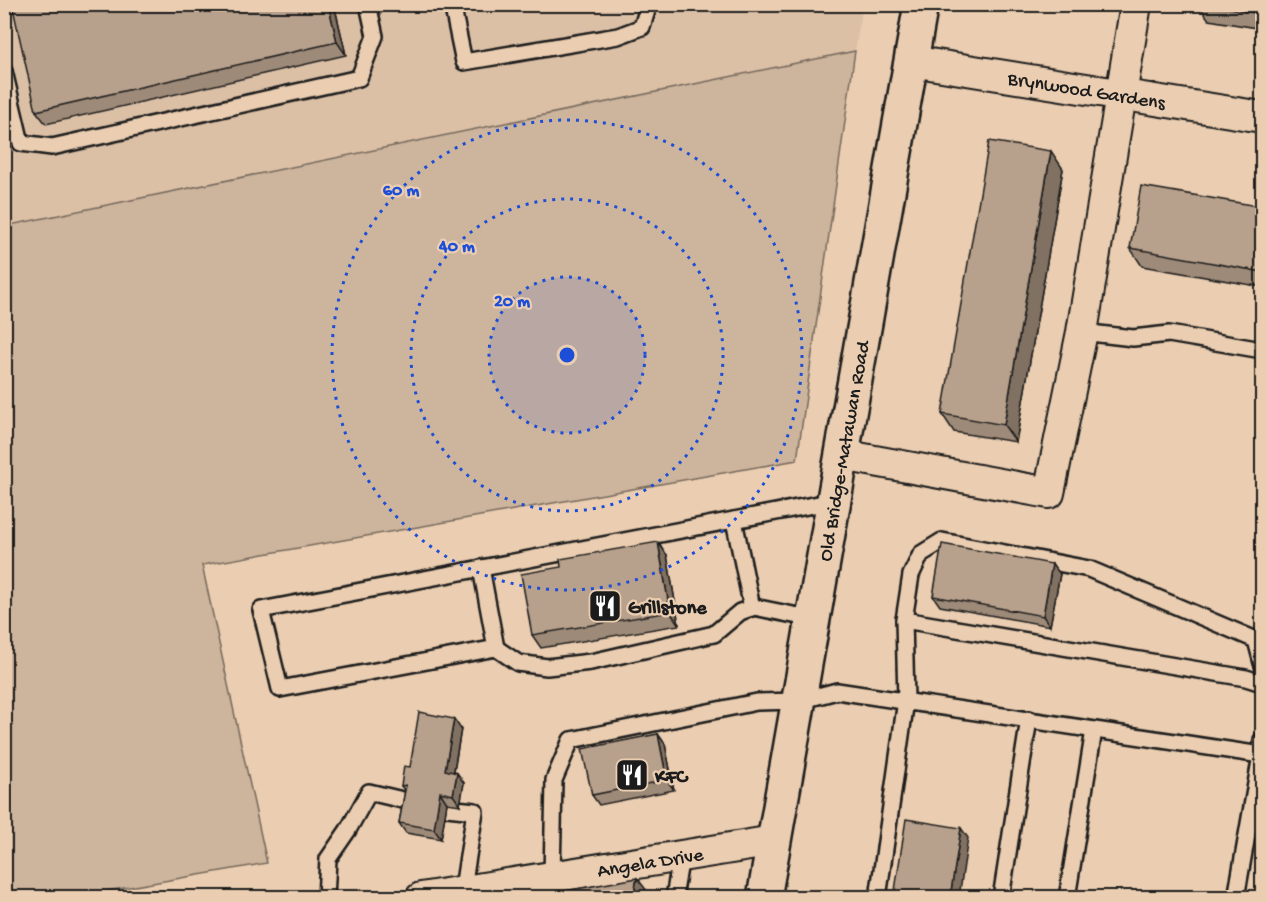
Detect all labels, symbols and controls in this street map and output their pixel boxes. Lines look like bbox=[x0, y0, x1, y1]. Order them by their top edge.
street label: Brynwood Gardens bbox=[1005, 68, 1167, 116]
text: 60 m bbox=[383, 181, 419, 202]
text: 40 m bbox=[438, 237, 475, 258]
text: 20 m bbox=[494, 292, 530, 313]
street label: Old Bridge-Matawan Road bbox=[815, 337, 877, 563]
centre of rings bbox=[557, 345, 577, 365]
restaurant icon: Grillstone bbox=[587, 588, 623, 624]
place label: Grillstone bbox=[628, 598, 707, 621]
restaurant icon: KFC bbox=[614, 757, 650, 793]
place label: KFC bbox=[654, 767, 689, 790]
street label: Angela Drive bbox=[596, 844, 706, 884]

